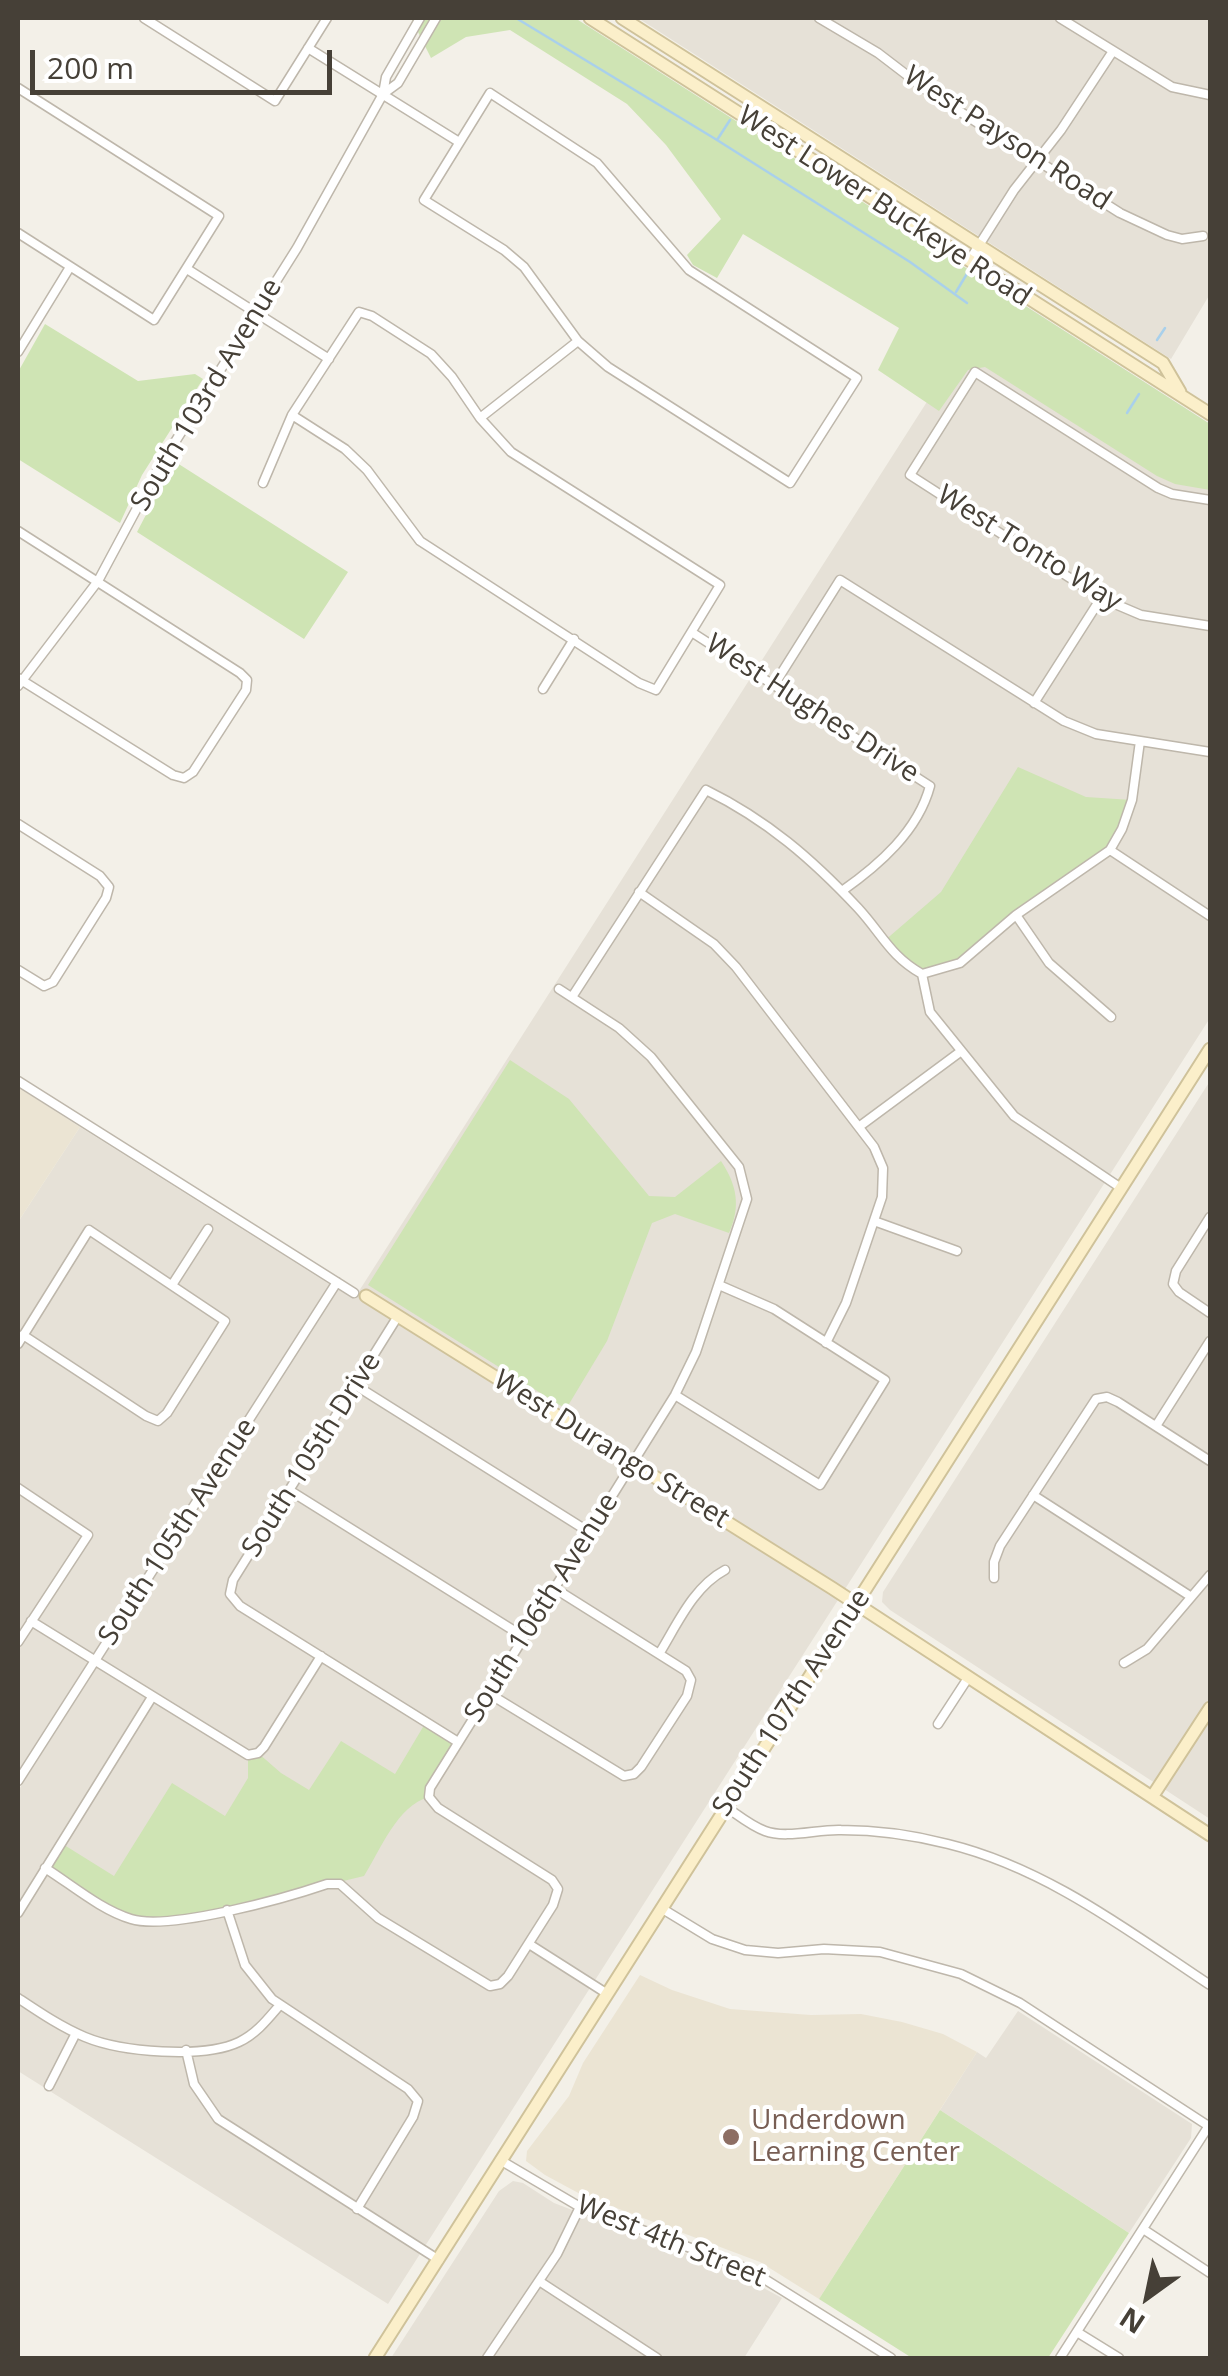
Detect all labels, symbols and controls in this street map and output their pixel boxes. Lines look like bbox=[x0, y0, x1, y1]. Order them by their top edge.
scale bar bbox=[35, 30, 338, 92]
text: 200 m bbox=[47, 47, 134, 88]
street label: West Payson Road bbox=[897, 60, 1117, 218]
street label: West Lower Buckeye Road bbox=[731, 100, 1037, 314]
street label: South 103rd Avenue bbox=[124, 273, 290, 517]
street label: West Tonto Way bbox=[931, 479, 1127, 619]
street label: West Hughes Drive bbox=[699, 628, 925, 790]
street label: South 105th Drive bbox=[236, 1347, 388, 1563]
street label: West Durango Street bbox=[487, 1364, 735, 1536]
street label: South 105th Avenue bbox=[92, 1412, 264, 1652]
street label: South 106th Avenue bbox=[458, 1487, 626, 1729]
street label: South 107th Avenue bbox=[706, 1583, 878, 1823]
place label: Underdown Learning Center bbox=[751, 2104, 960, 2170]
marker: Underdown Learning Center bbox=[720, 2126, 742, 2148]
street label: West 4th Street bbox=[572, 2189, 770, 2295]
north arrow bbox=[1098, 2246, 1198, 2346]
text: N bbox=[1112, 2299, 1152, 2343]

